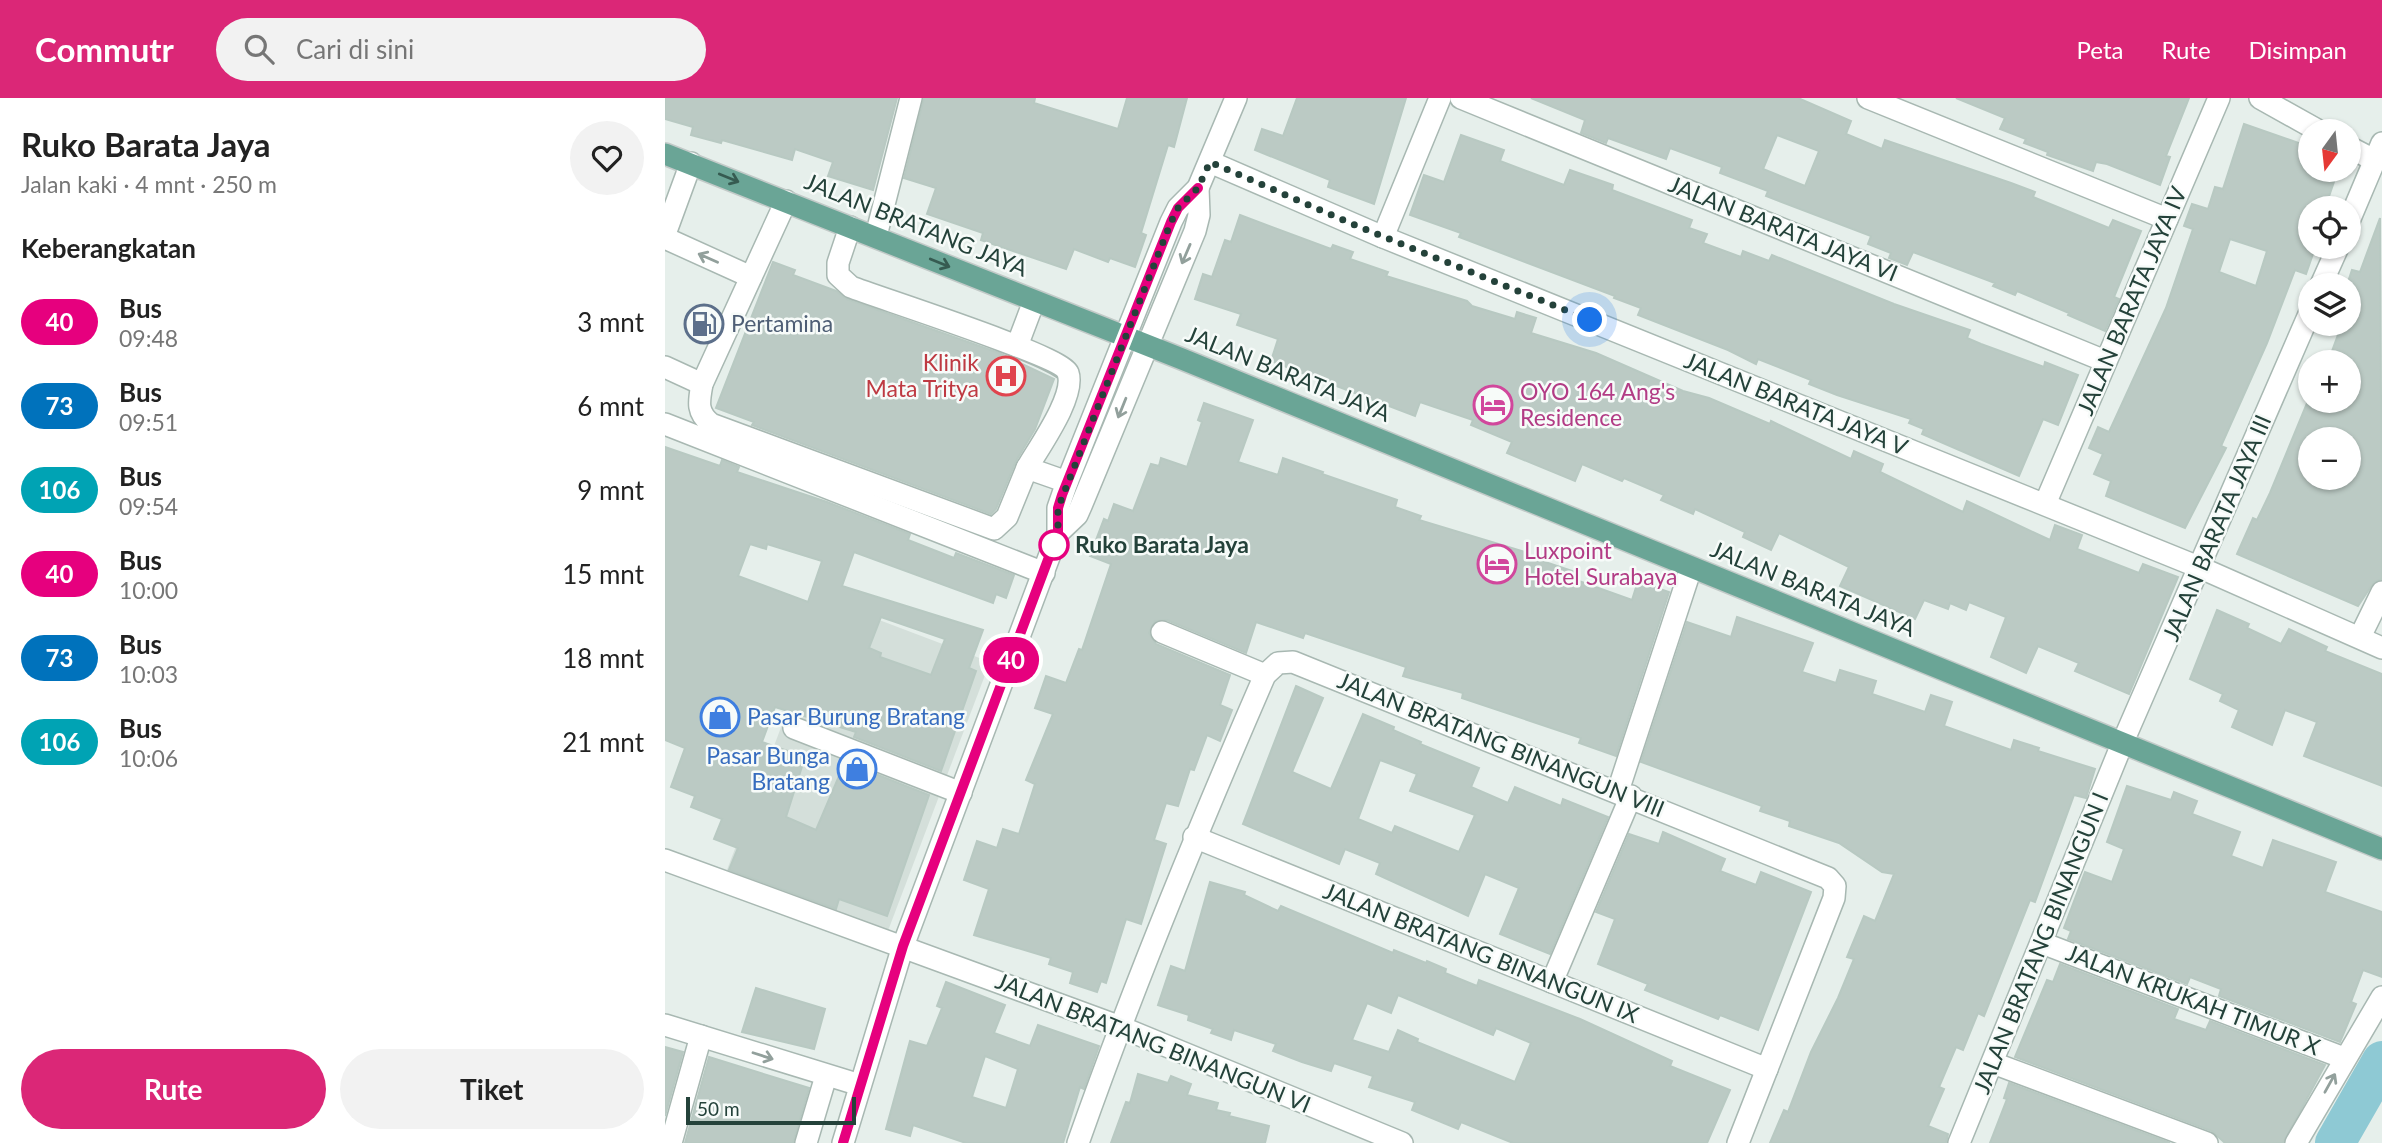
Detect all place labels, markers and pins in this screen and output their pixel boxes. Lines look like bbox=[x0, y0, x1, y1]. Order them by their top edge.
fuel station icon: Pertamina bbox=[683, 303, 725, 345]
place label: Pertamina bbox=[731, 309, 833, 337]
place label: Klinik Mata Tritya bbox=[866, 348, 979, 402]
hospital icon: Klinik Mata Tritya bbox=[985, 355, 1027, 397]
place label: OYO 164 Ang's Residence bbox=[1520, 377, 1675, 431]
hotel icon: OYO 164 Ang's Residence bbox=[1472, 384, 1514, 426]
marker: Ruko Barata Jaya bbox=[1039, 530, 1069, 560]
place label: Ruko Barata Jaya bbox=[1075, 530, 1249, 558]
place label: Luxpoint Hotel Surabaya bbox=[1524, 536, 1677, 590]
hotel icon: Luxpoint Hotel Surabaya bbox=[1476, 543, 1518, 585]
shop icon: Pasar Burung Bratang bbox=[699, 696, 741, 738]
place label: Pasar Burung Bratang bbox=[747, 702, 965, 730]
place label: Pasar Bunga Bratang bbox=[706, 741, 830, 795]
shop icon: Pasar Bunga Bratang bbox=[836, 748, 878, 790]

